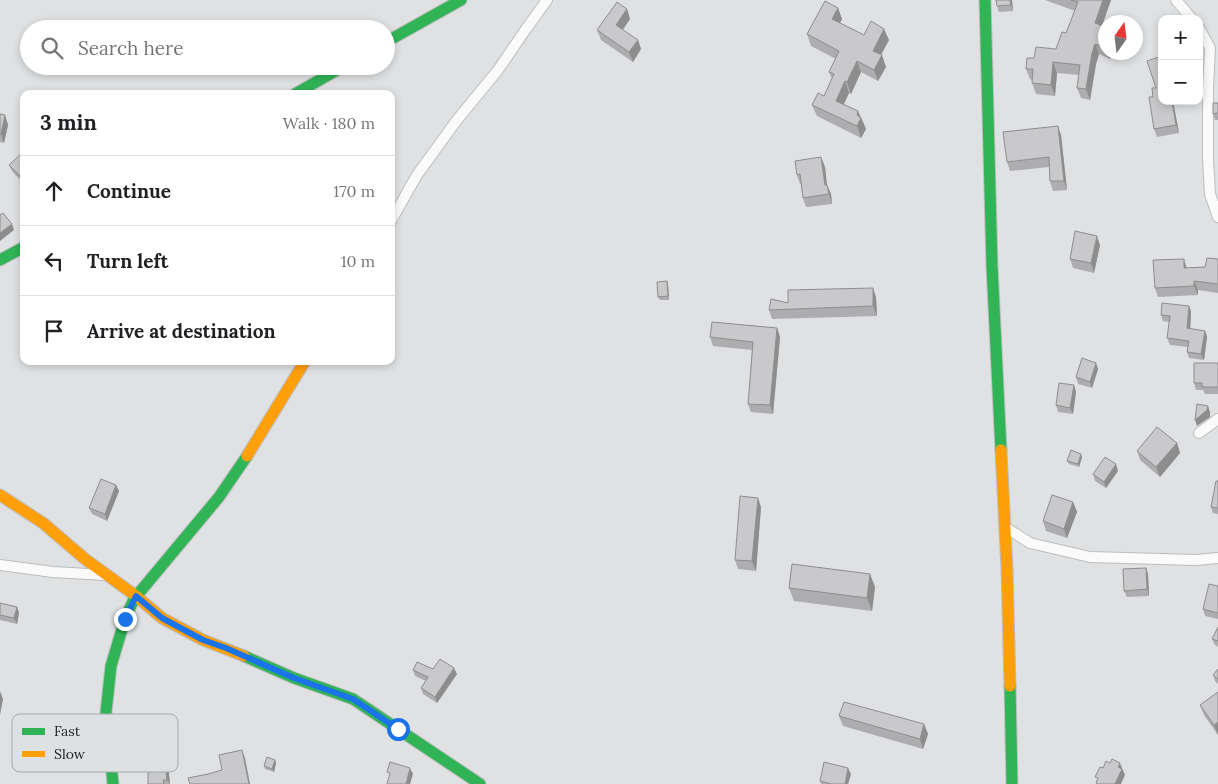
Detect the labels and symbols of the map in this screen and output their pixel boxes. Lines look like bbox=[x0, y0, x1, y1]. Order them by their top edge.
north arrow bbox=[1098, 15, 1143, 60]
route end bbox=[114, 608, 137, 631]
legend bbox=[12, 714, 178, 772]
route start bbox=[387, 718, 410, 741]
text: Fast bbox=[54, 722, 81, 740]
text: Slow bbox=[54, 745, 86, 763]

